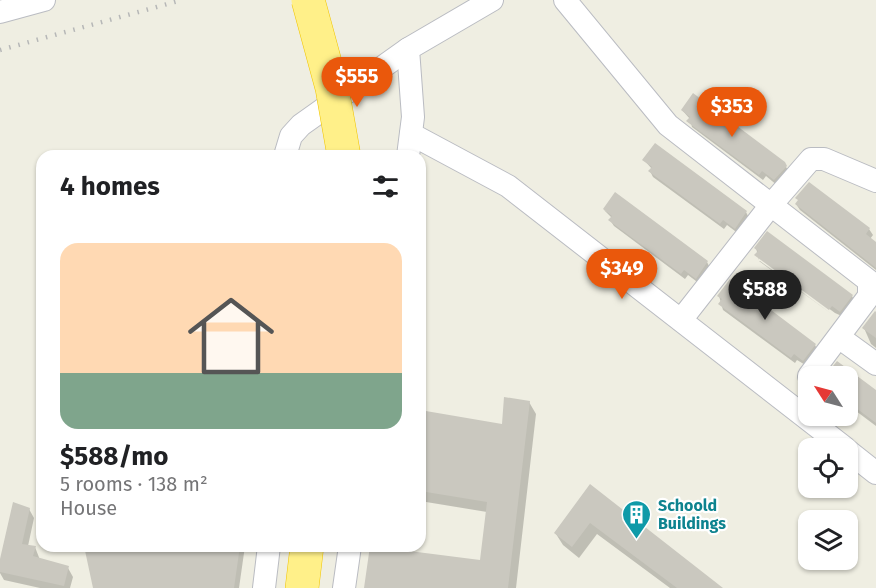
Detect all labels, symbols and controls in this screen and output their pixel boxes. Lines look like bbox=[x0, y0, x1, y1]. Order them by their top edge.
pin: $555 bbox=[321, 57, 393, 108]
text: $555 bbox=[336, 64, 378, 88]
pin: $353 bbox=[696, 87, 768, 138]
text: $353 bbox=[711, 94, 753, 118]
icon: filters bbox=[369, 170, 402, 203]
text: 4 homes bbox=[60, 171, 160, 202]
pin: $349 bbox=[586, 249, 658, 300]
text: $349 bbox=[600, 256, 644, 280]
pin: $588 bbox=[729, 270, 801, 321]
text: $588 bbox=[743, 277, 787, 301]
icon: home bbox=[177, 282, 285, 390]
north arrow bbox=[798, 366, 858, 426]
map controls bbox=[798, 366, 858, 570]
button: locate bbox=[798, 438, 858, 498]
text: $588/mo bbox=[60, 441, 168, 472]
text: 5 rooms · 138 m² bbox=[60, 472, 208, 496]
text: House bbox=[60, 496, 117, 520]
place label: Schoold Buildings bbox=[658, 496, 726, 533]
building icon: Schoold Buildings bbox=[621, 498, 653, 540]
button: layers bbox=[798, 510, 858, 570]

